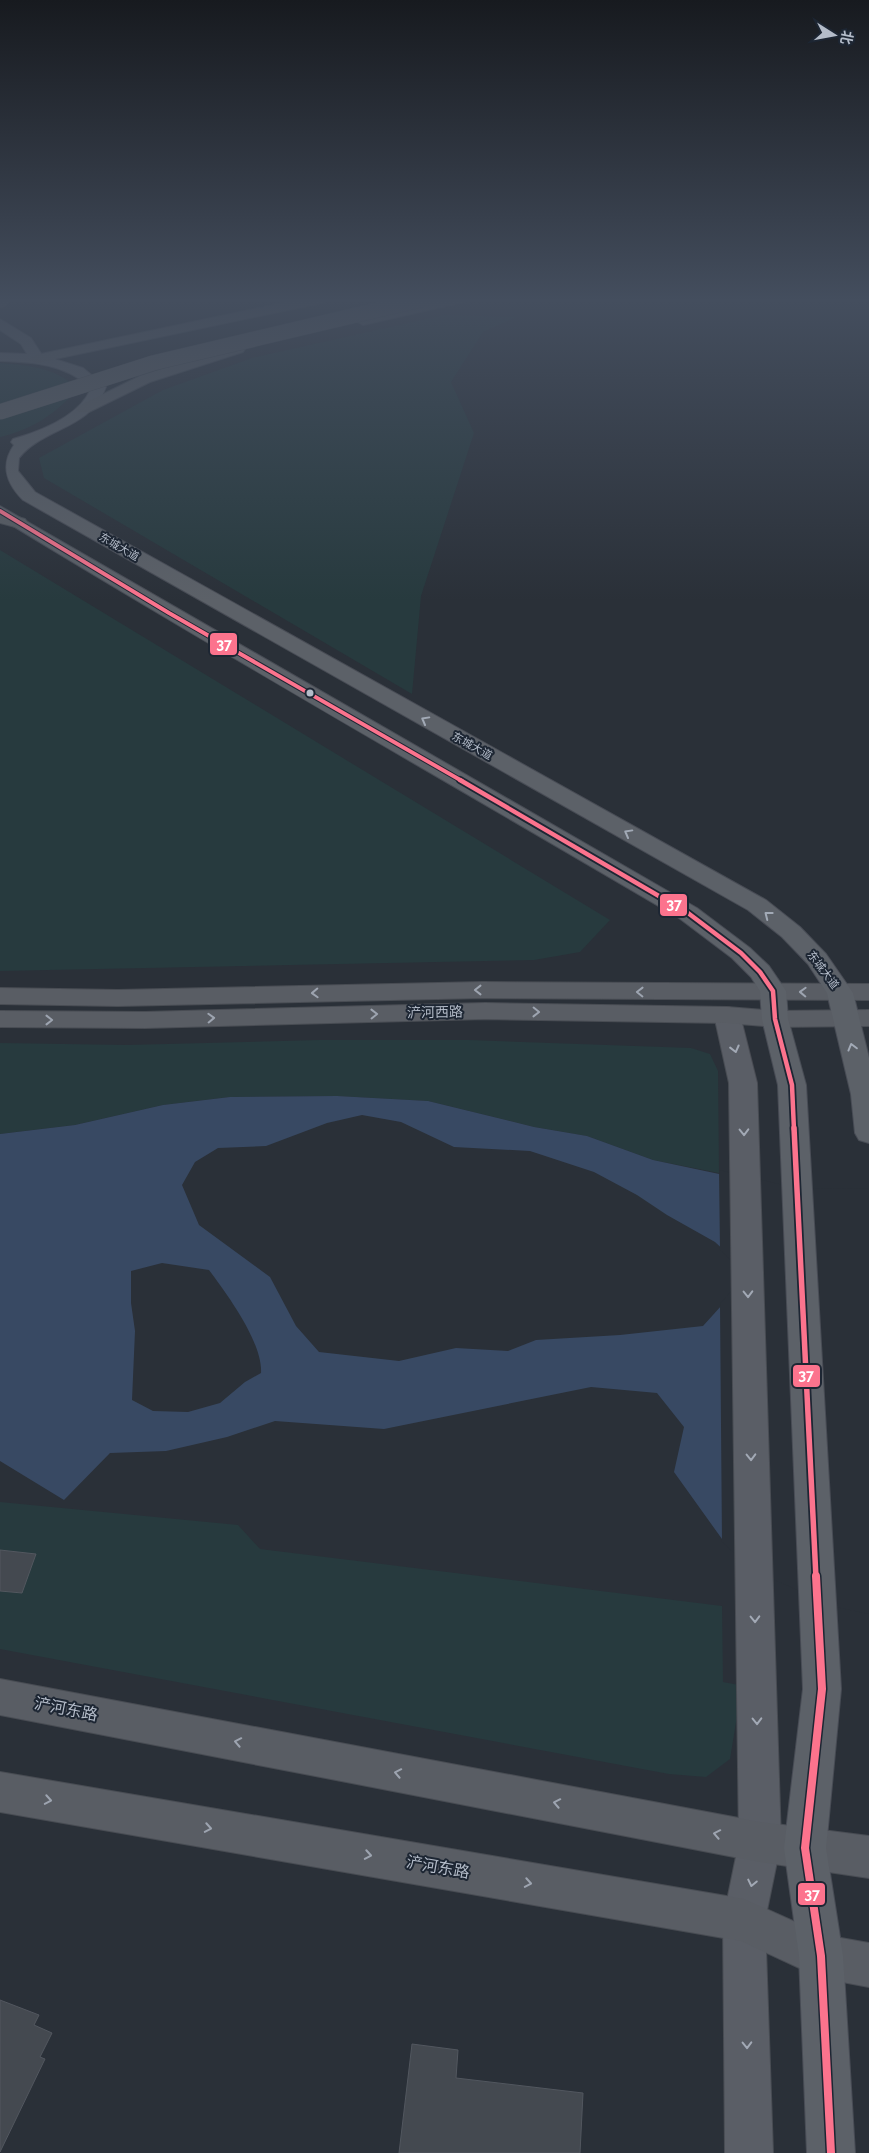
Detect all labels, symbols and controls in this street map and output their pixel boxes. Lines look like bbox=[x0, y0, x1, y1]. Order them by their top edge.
north arrow bbox=[809, 10, 859, 60]
text: 北 bbox=[838, 29, 856, 46]
street label: 东城大道 bbox=[97, 530, 141, 564]
line badge: 37 bbox=[209, 632, 238, 656]
text: 37 bbox=[216, 636, 232, 652]
unlabelled marker bbox=[305, 688, 315, 698]
one-way arrow bbox=[422, 716, 431, 726]
street label: 东城大道 bbox=[450, 730, 494, 762]
one-way arrow bbox=[624, 830, 633, 840]
line badge: 37 bbox=[659, 893, 688, 917]
text: 37 bbox=[666, 896, 682, 912]
one-way arrow bbox=[765, 911, 774, 920]
street label: 东城大道 bbox=[805, 949, 841, 991]
one-way arrow bbox=[474, 985, 482, 995]
one-way arrow bbox=[311, 987, 319, 998]
one-way arrow bbox=[636, 987, 644, 997]
one-way arrow bbox=[799, 987, 806, 997]
street label: 浐河西路 bbox=[407, 1004, 463, 1020]
one-way arrow bbox=[532, 1007, 540, 1017]
one-way arrow bbox=[370, 1008, 378, 1019]
one-way arrow bbox=[208, 1013, 215, 1023]
one-way arrow bbox=[45, 1015, 53, 1025]
one-way arrow bbox=[848, 1043, 858, 1052]
one-way arrow bbox=[729, 1044, 740, 1053]
one-way arrow bbox=[739, 1128, 749, 1136]
one-way arrow bbox=[743, 1290, 753, 1298]
line badge: 37 bbox=[792, 1364, 821, 1388]
text: 37 bbox=[798, 1367, 814, 1383]
one-way arrow bbox=[746, 1453, 757, 1461]
one-way arrow bbox=[750, 1616, 760, 1623]
street label: 浐河东路 bbox=[33, 1694, 99, 1724]
one-way arrow bbox=[752, 1718, 763, 1726]
one-way arrow bbox=[234, 1738, 243, 1748]
one-way arrow bbox=[393, 1768, 402, 1778]
one-way arrow bbox=[44, 1794, 52, 1805]
one-way arrow bbox=[553, 1799, 562, 1809]
one-way arrow bbox=[204, 1822, 213, 1832]
one-way arrow bbox=[713, 1829, 721, 1839]
one-way arrow bbox=[364, 1850, 373, 1860]
street label: 浐河东路 bbox=[405, 1852, 471, 1882]
one-way arrow bbox=[524, 1877, 533, 1887]
one-way arrow bbox=[747, 1878, 757, 1887]
line badge: 37 bbox=[797, 1882, 826, 1906]
text: 37 bbox=[804, 1886, 820, 1902]
one-way arrow bbox=[741, 2041, 752, 2049]

